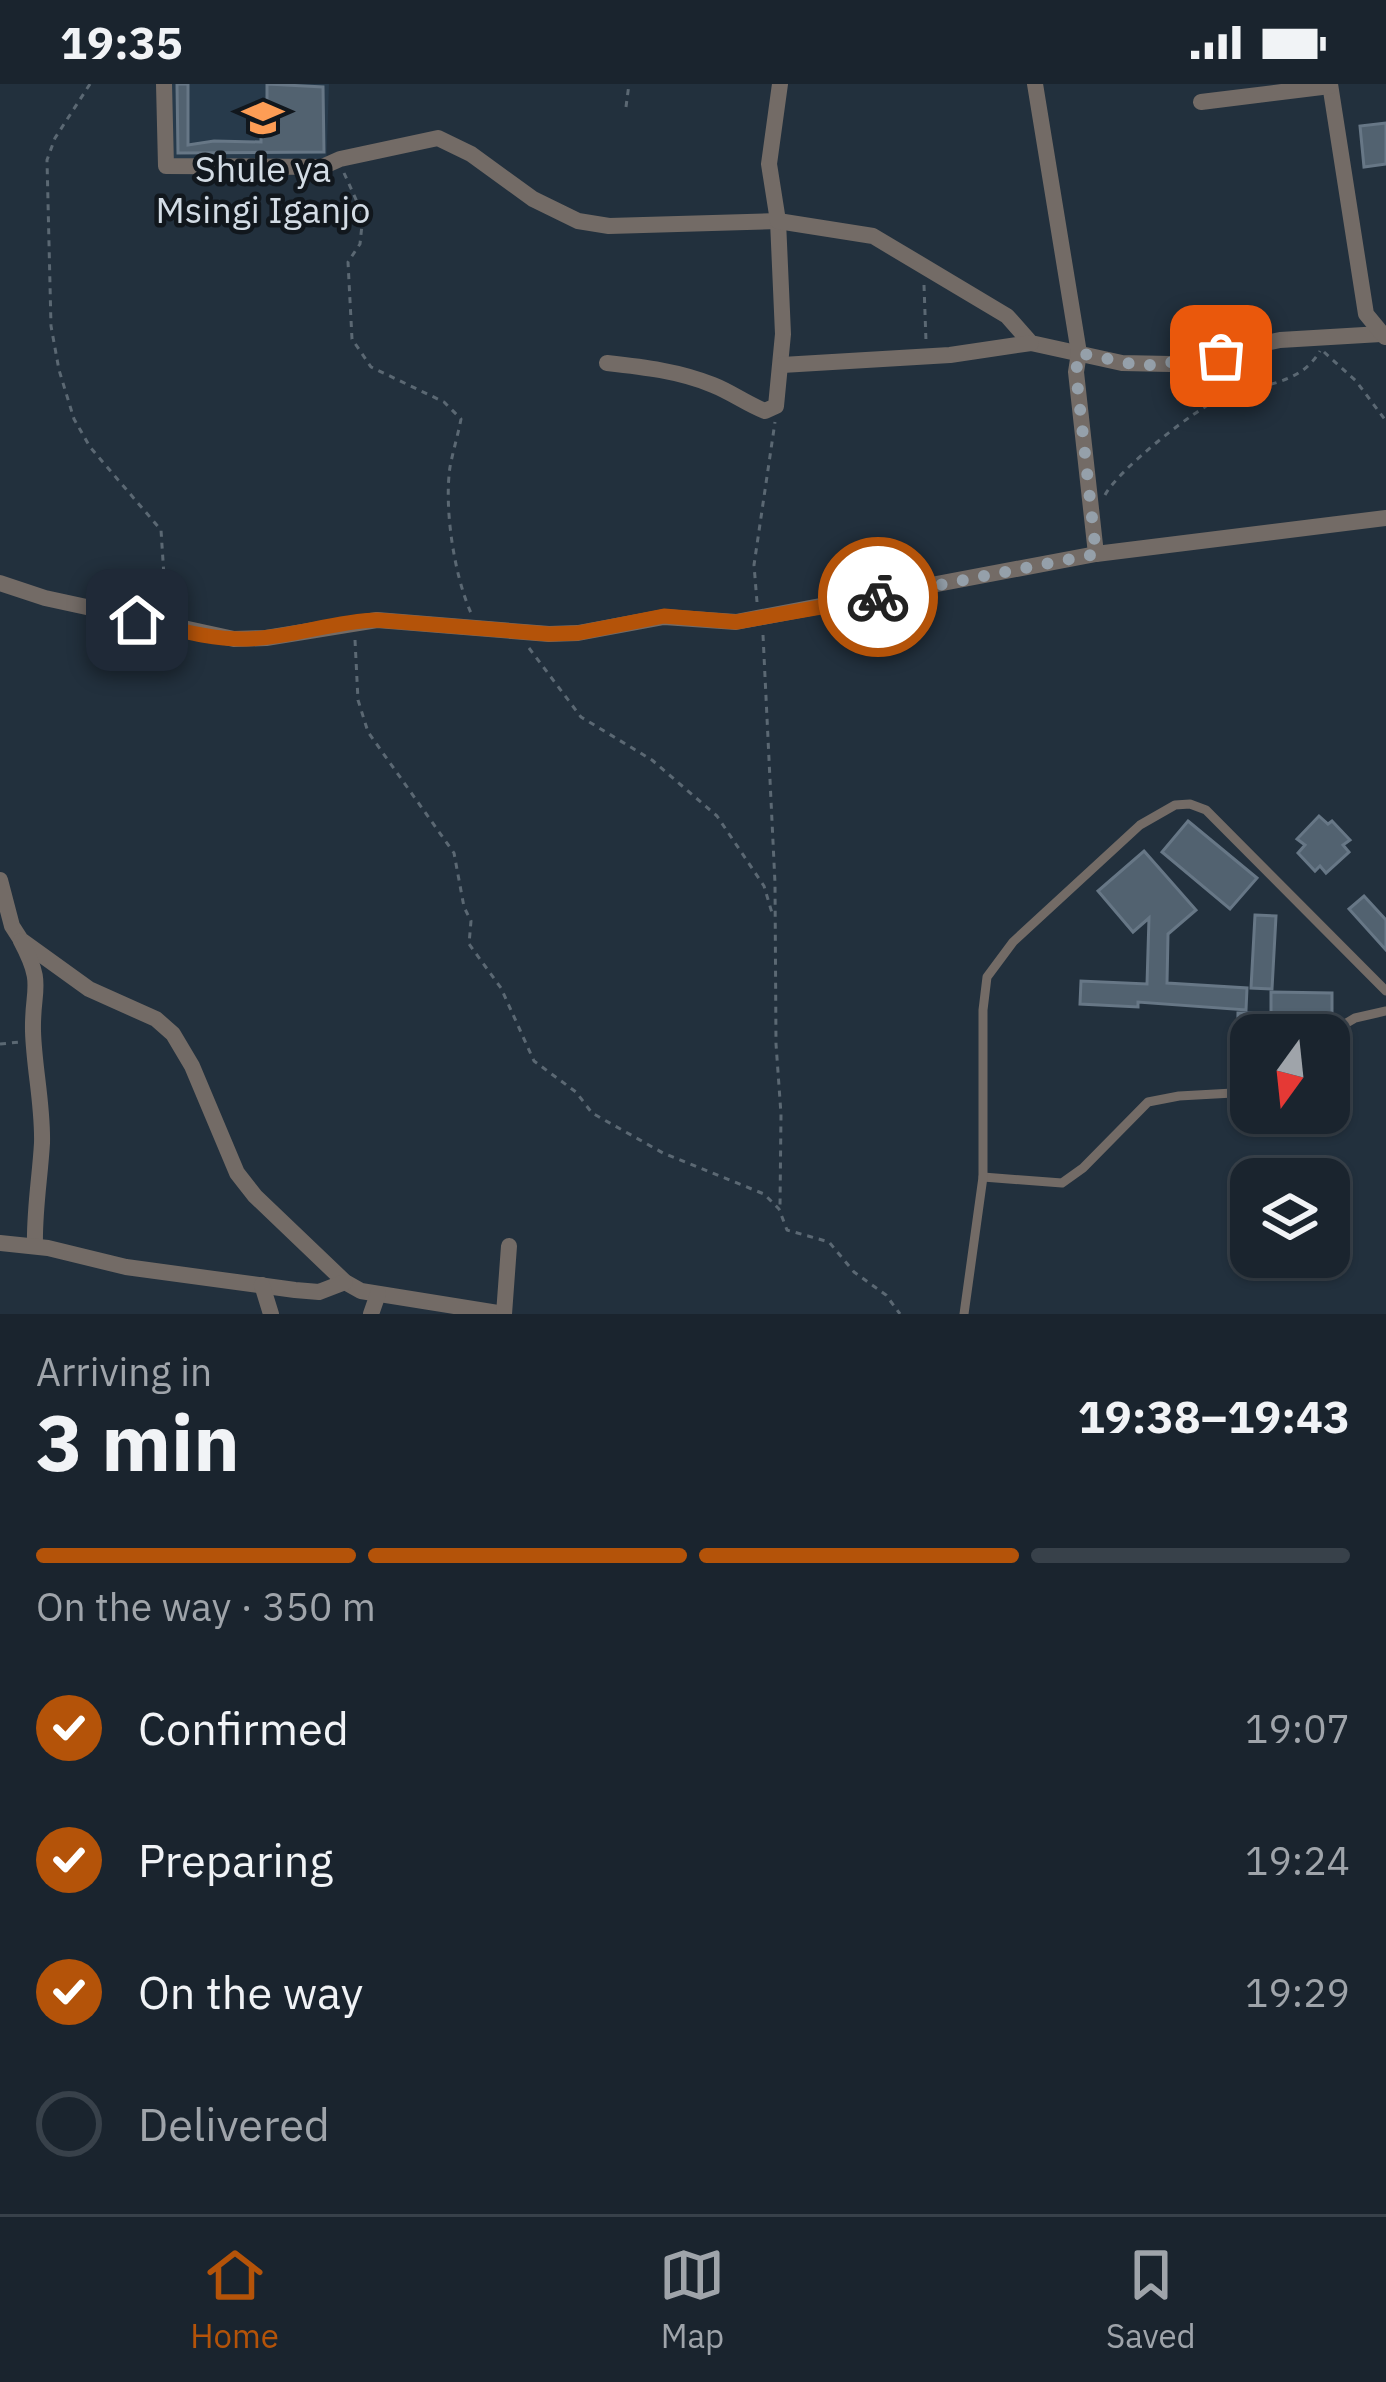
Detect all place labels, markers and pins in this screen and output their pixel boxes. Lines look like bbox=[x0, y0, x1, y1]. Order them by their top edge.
school or university icon: Shule ya Msingi Iganjo bbox=[240, 95, 286, 141]
place label: Shule ya Msingi Iganjo bbox=[156, 145, 370, 233]
pin bbox=[1170, 305, 1272, 407]
pin bbox=[86, 569, 188, 671]

